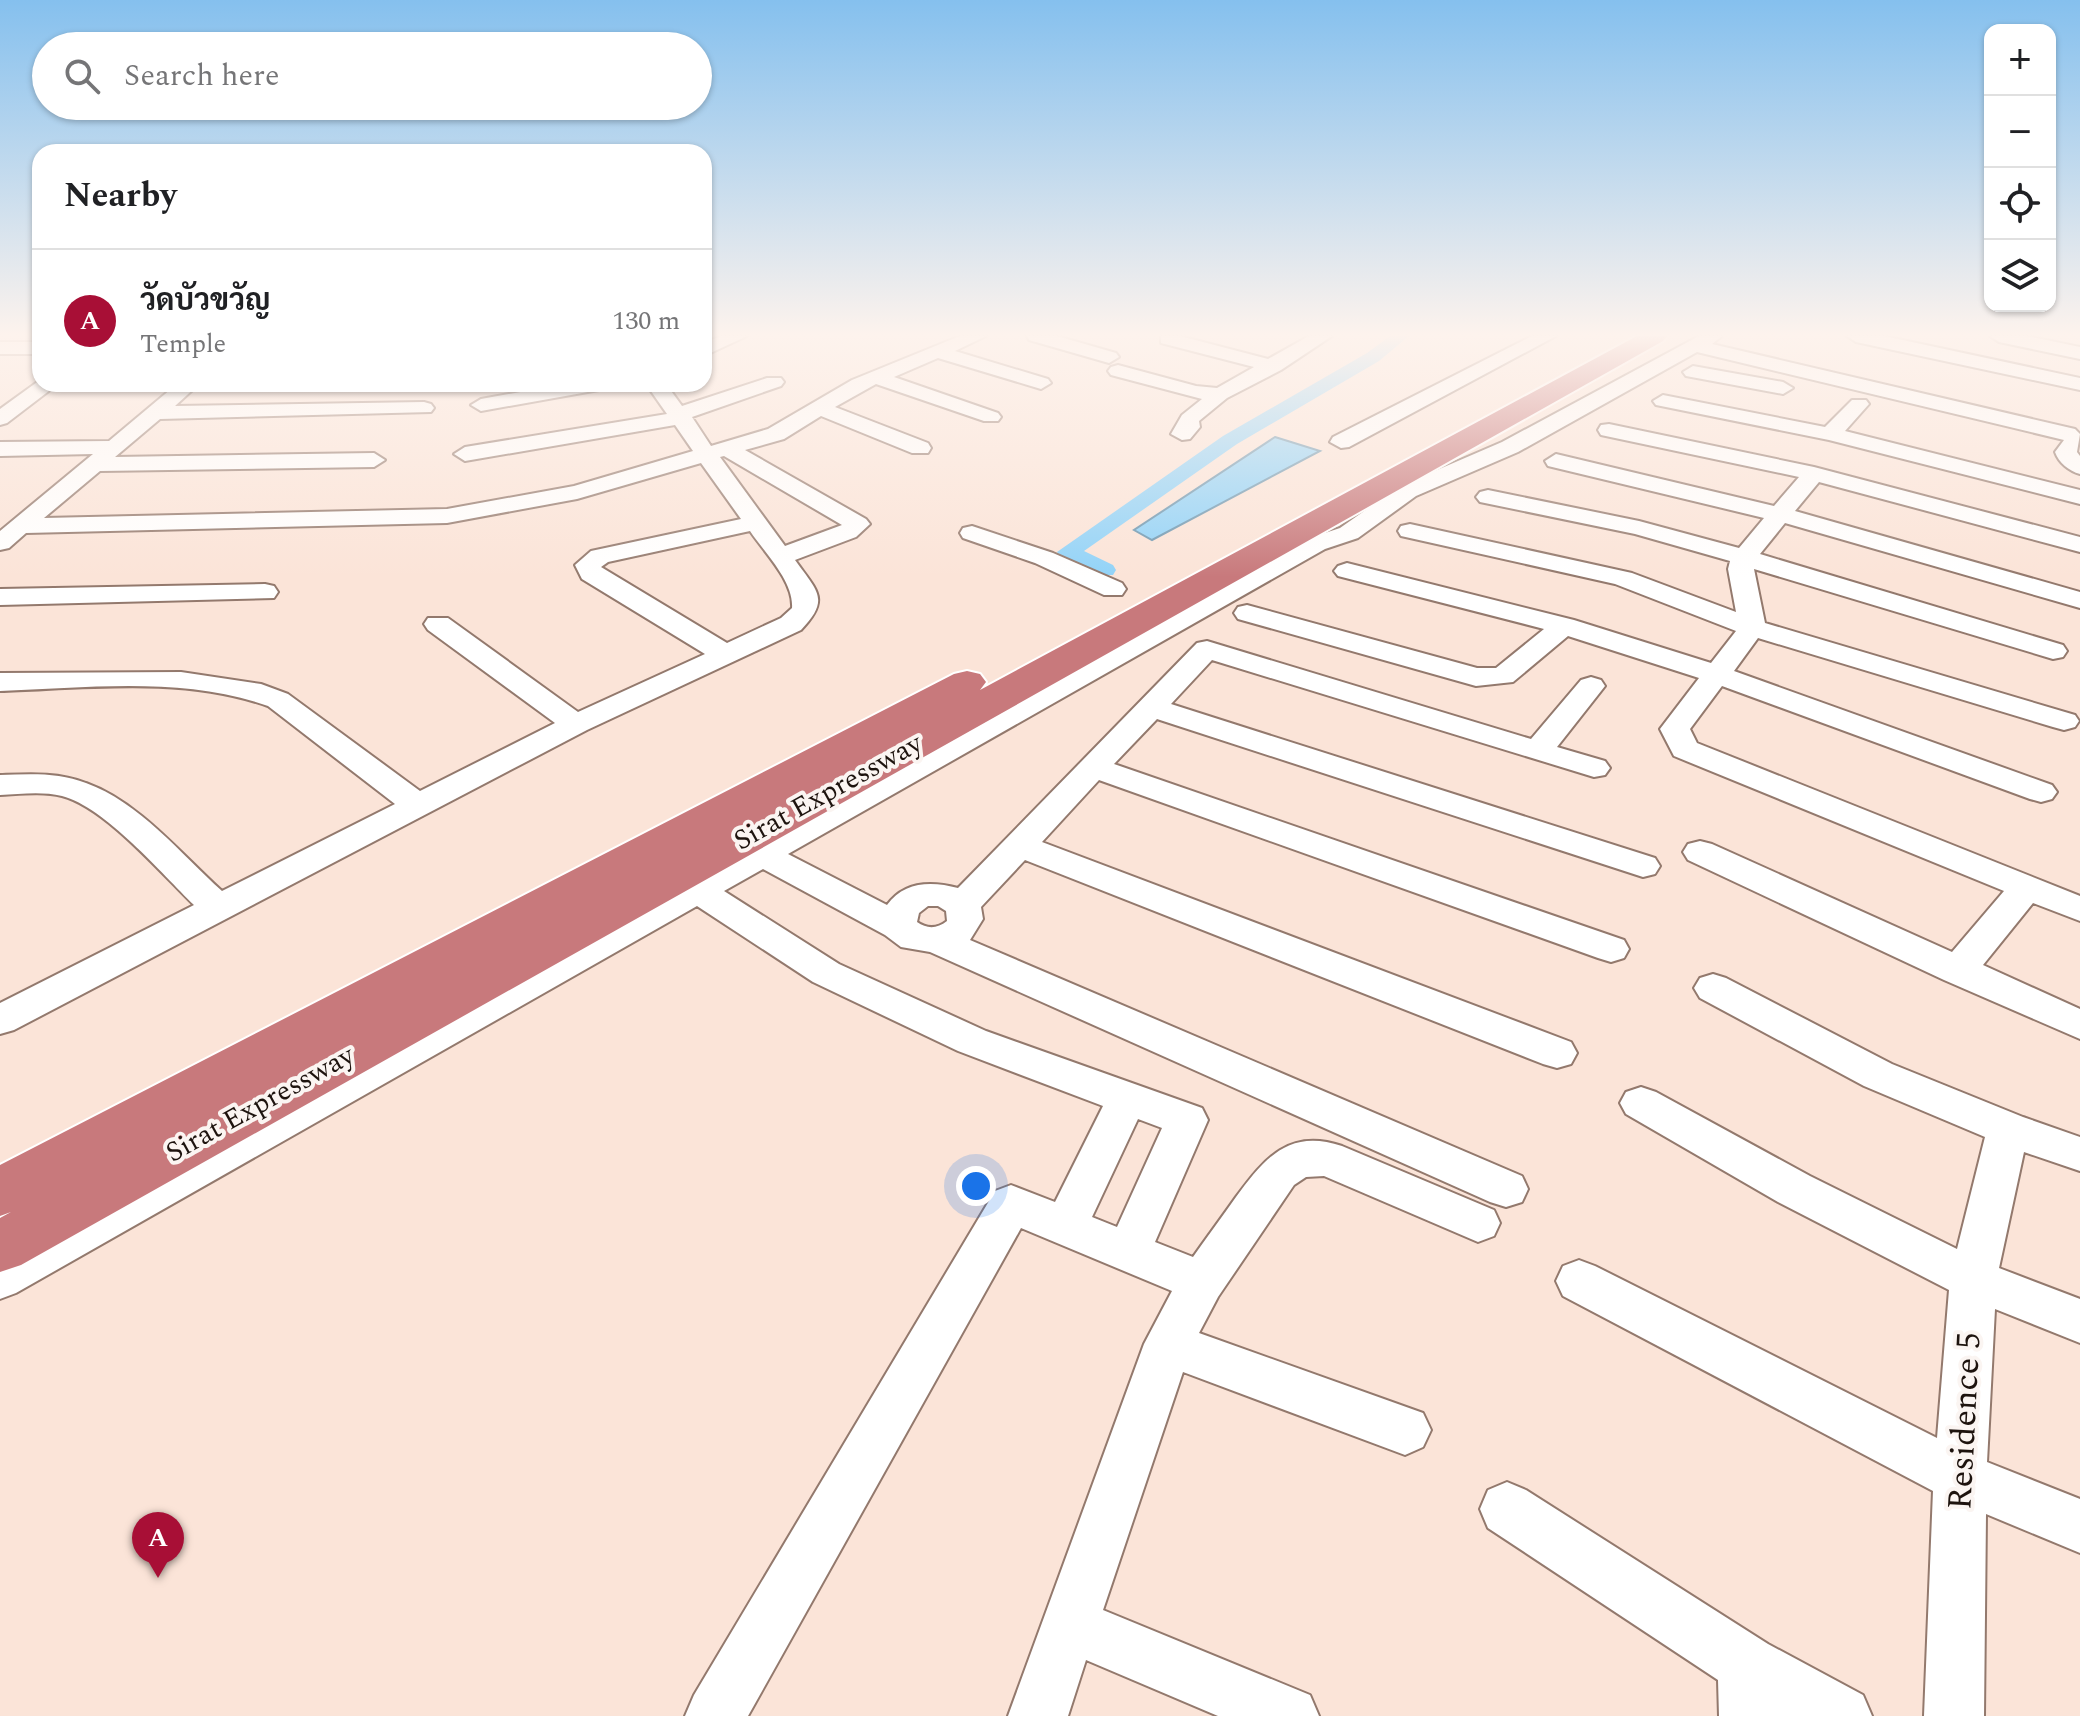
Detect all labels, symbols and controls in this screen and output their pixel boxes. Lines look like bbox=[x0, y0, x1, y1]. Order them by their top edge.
map controls bbox=[1984, 24, 2056, 312]
button: + bbox=[1984, 24, 2056, 96]
search box bbox=[32, 32, 712, 120]
text: Search here bbox=[124, 53, 280, 99]
icon: search bbox=[60, 54, 104, 98]
button: − bbox=[1984, 96, 2056, 168]
button: locate bbox=[1984, 168, 2056, 240]
text: Nearby bbox=[64, 170, 177, 222]
button: layers bbox=[1984, 240, 2056, 312]
text: วัดบัวขวัญ bbox=[140, 278, 271, 324]
text: A bbox=[80, 301, 100, 341]
text: 130 m bbox=[612, 301, 680, 341]
text: Temple bbox=[140, 324, 226, 364]
street label: Sirat Expressway bbox=[726, 721, 932, 862]
street label: Sirat Expressway bbox=[158, 1033, 364, 1174]
your location bbox=[956, 1166, 996, 1206]
street label: Residence 5 bbox=[1934, 1331, 1996, 1511]
pin: A bbox=[132, 1512, 184, 1578]

